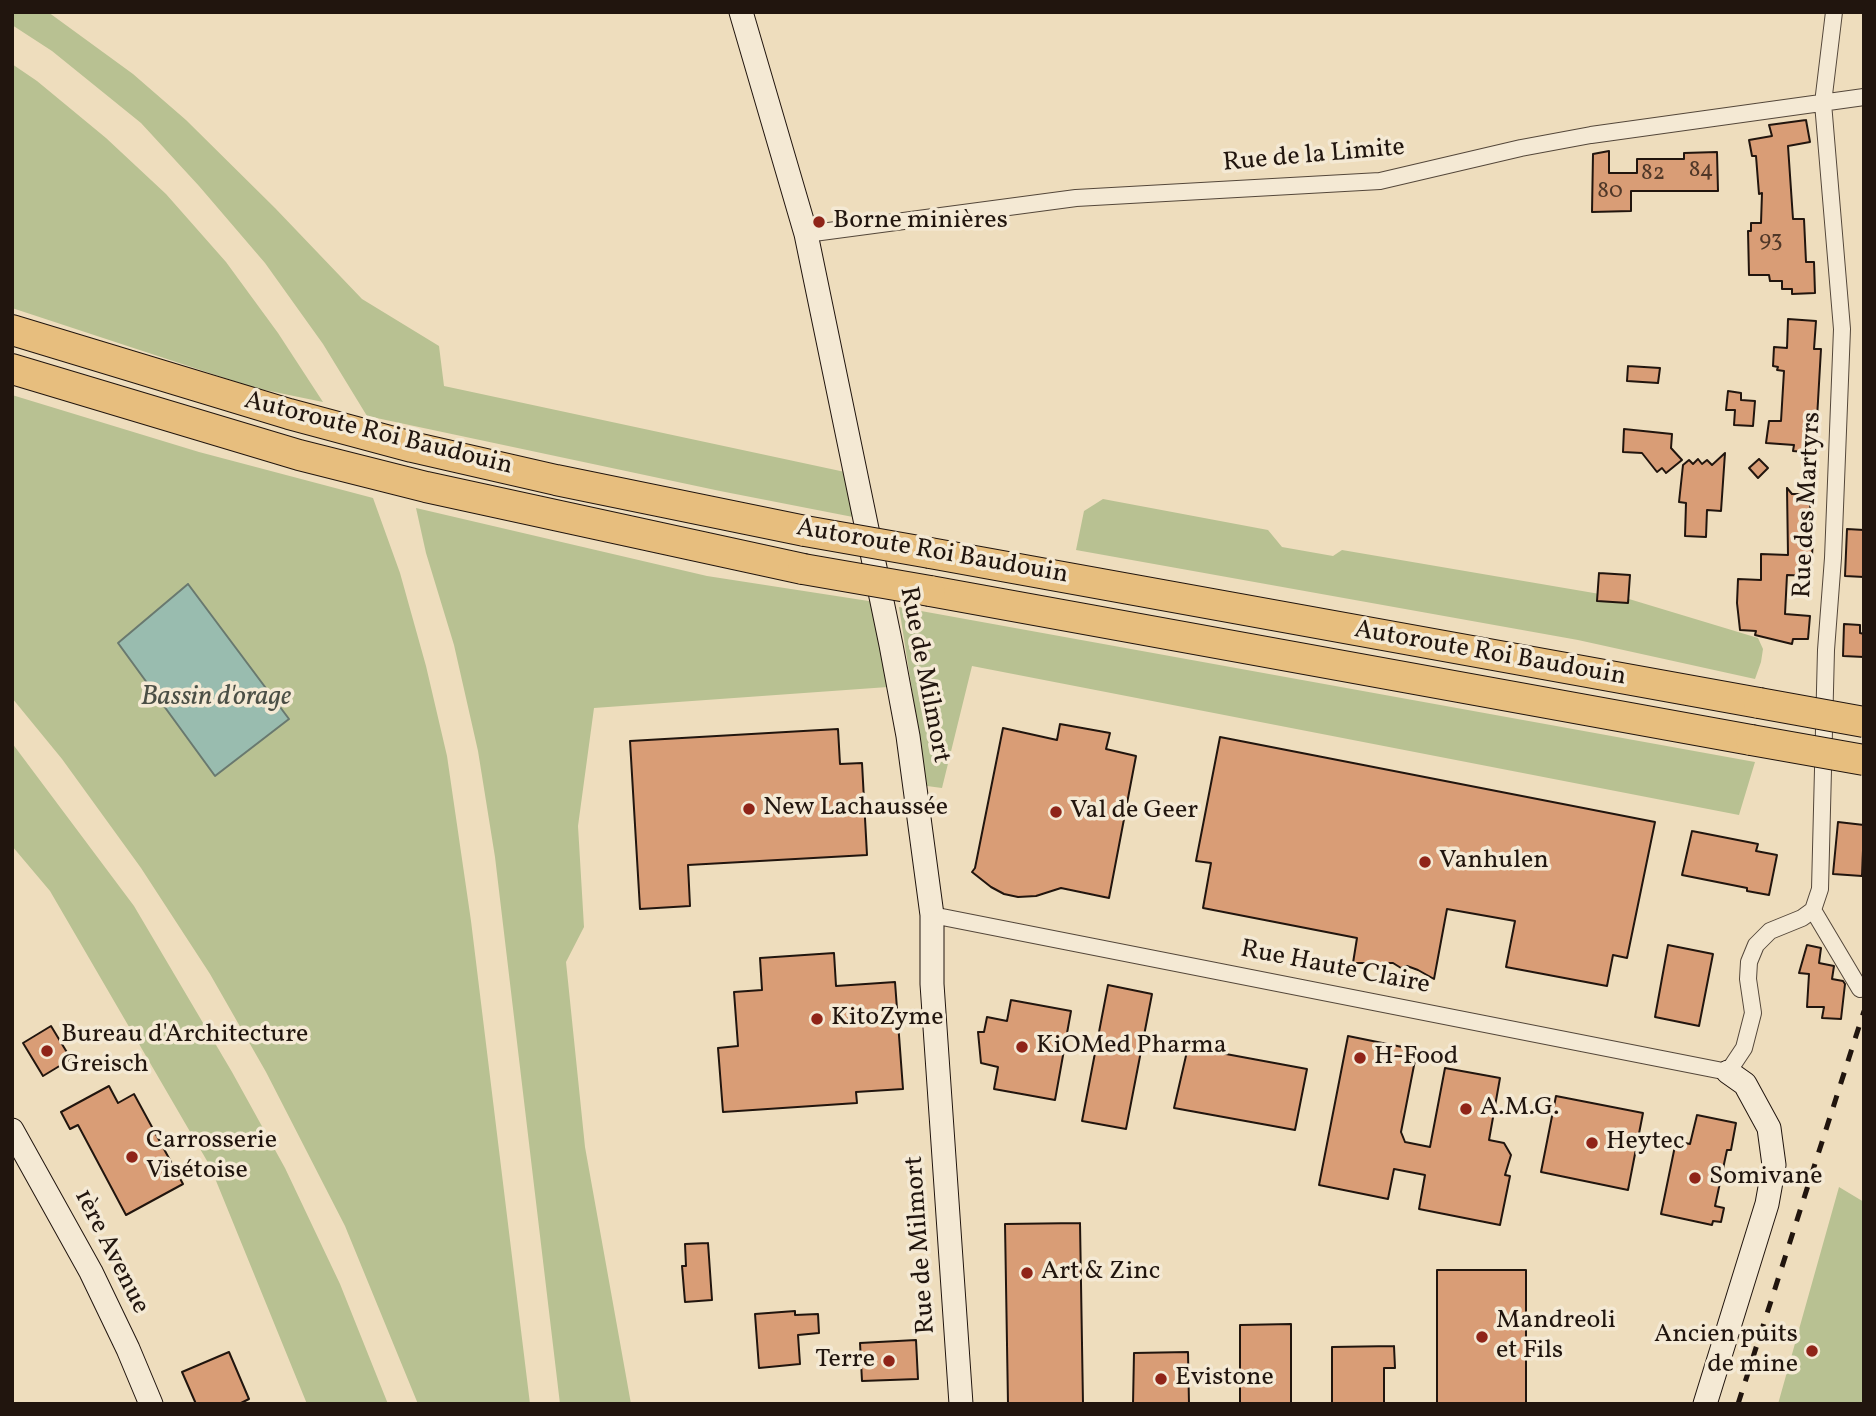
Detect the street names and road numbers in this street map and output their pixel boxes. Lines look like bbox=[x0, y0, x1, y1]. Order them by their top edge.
street label: Rue de la Limite bbox=[1222, 134, 1406, 180]
street label: Autoroute Roi Baudouin bbox=[241, 387, 515, 483]
street label: Rue des Martyrs bbox=[1789, 411, 1829, 599]
street label: Autoroute Roi Baudouin bbox=[794, 514, 1070, 592]
street label: Rue de Milmort bbox=[891, 584, 955, 766]
street label: Autoroute Roi Baudouin bbox=[1352, 616, 1628, 694]
street label: Rue Haute Claire bbox=[1238, 935, 1432, 1003]
street label: Rue de Milmort bbox=[900, 1155, 944, 1335]
street label: 1ère Avenue bbox=[65, 1184, 155, 1320]

